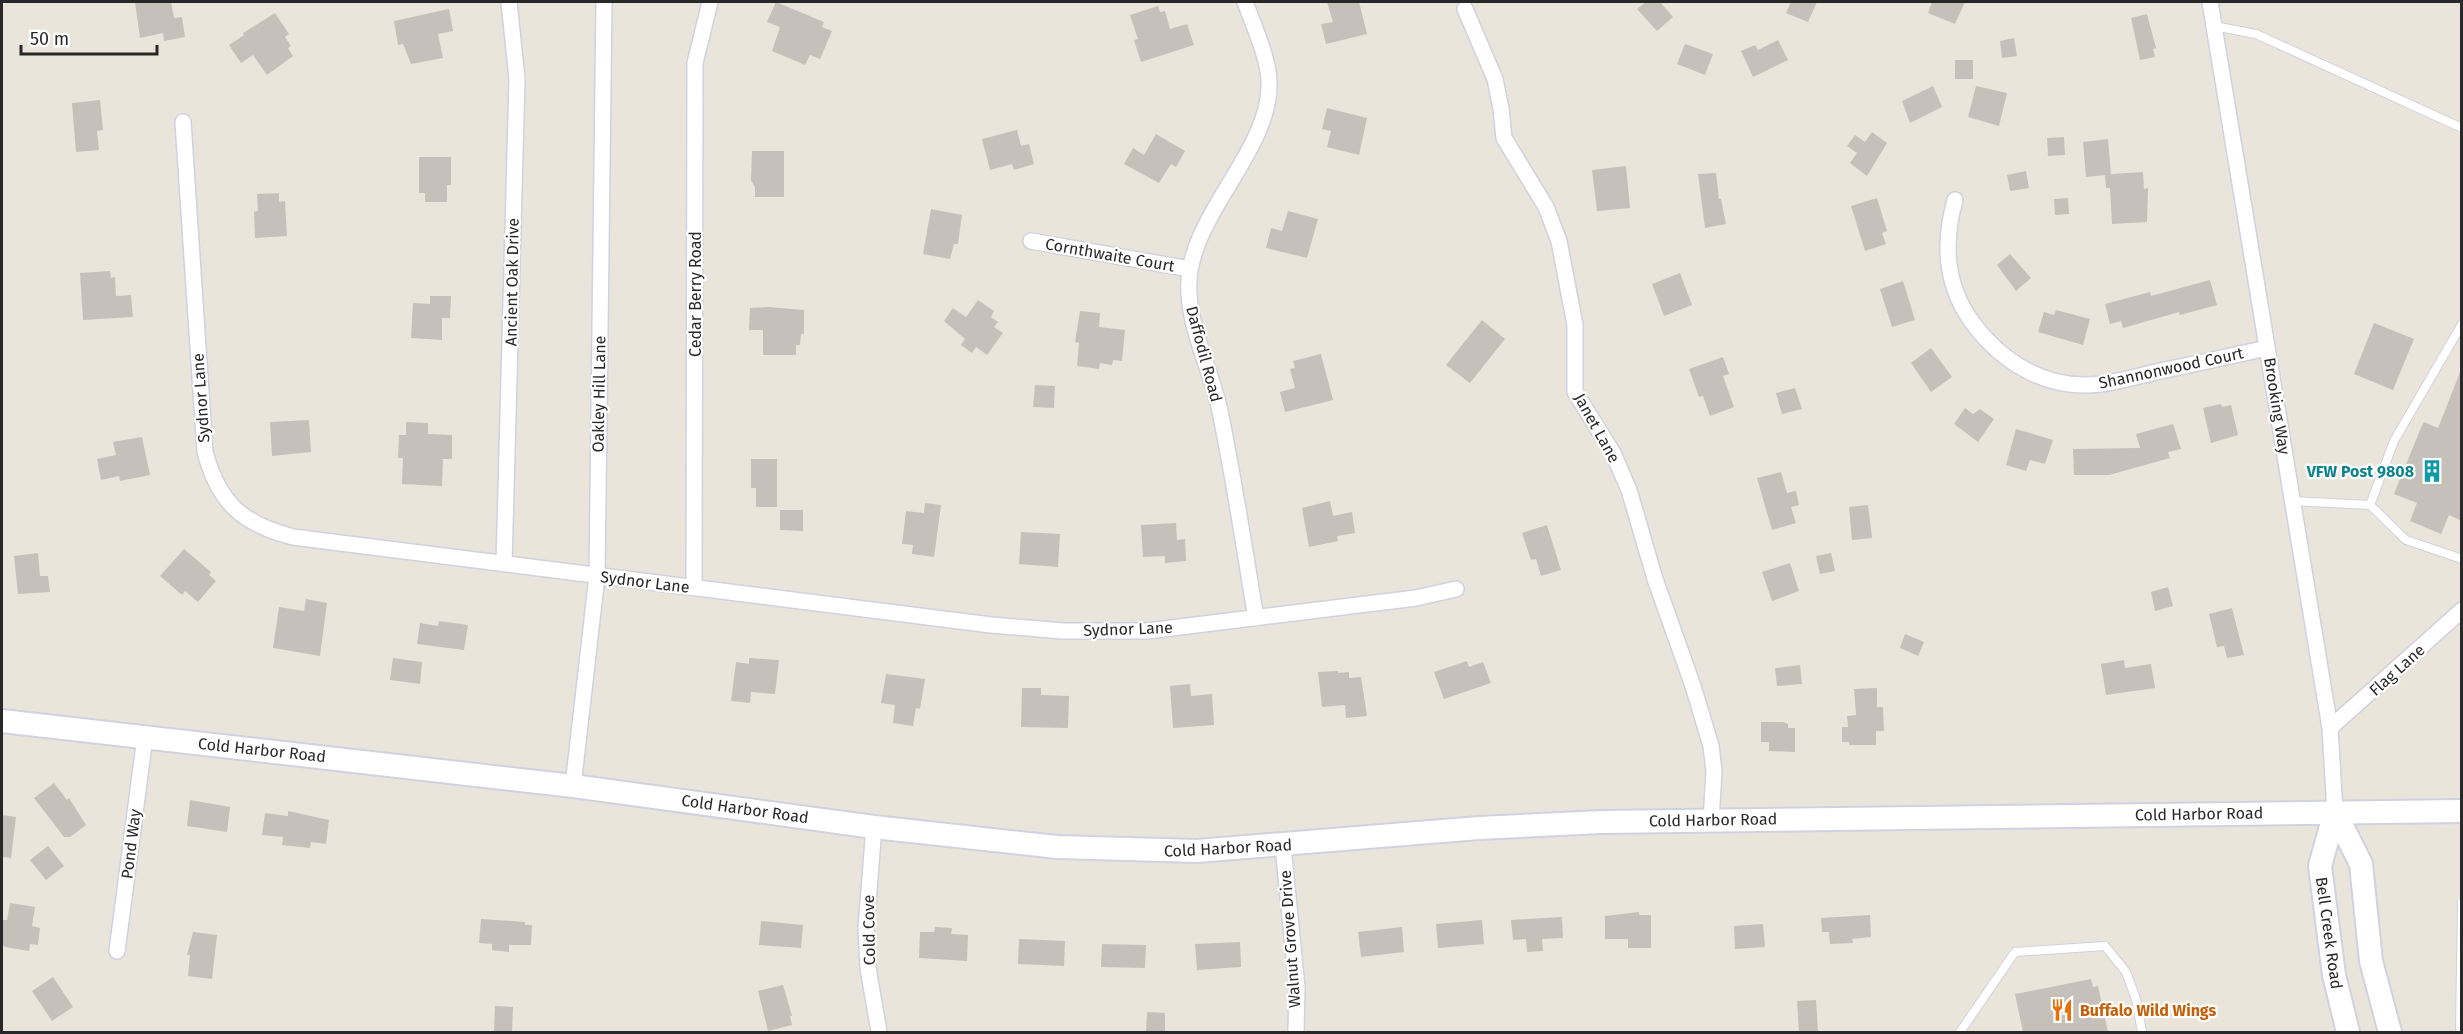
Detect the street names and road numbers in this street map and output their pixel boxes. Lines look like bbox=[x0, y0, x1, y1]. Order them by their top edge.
street label: Ancient Oak Drive bbox=[501, 218, 523, 346]
street label: Cedar Berry Road bbox=[686, 231, 705, 357]
street label: Cornthwaite Court bbox=[1044, 234, 1176, 276]
street label: Daffodil Road bbox=[1182, 304, 1226, 404]
street label: Oakley Hill Lane bbox=[588, 335, 610, 453]
street label: Shannonwood Court bbox=[2097, 343, 2245, 393]
street label: Sydnor Lane bbox=[188, 353, 214, 443]
street label: Brooking Way bbox=[2260, 356, 2294, 456]
street label: Janet Lane bbox=[1570, 390, 1624, 466]
street label: Sydnor Lane bbox=[599, 567, 691, 597]
street label: Sydnor Lane bbox=[1083, 618, 1173, 640]
street label: Flag Lane bbox=[2365, 640, 2429, 700]
street label: Cold Harbor Road bbox=[197, 734, 327, 766]
street label: Cold Harbor Road bbox=[680, 791, 810, 827]
street label: Cold Harbor Road bbox=[2135, 803, 2263, 825]
street label: Pond Way bbox=[117, 808, 145, 880]
street label: Cold Harbor Road bbox=[1649, 809, 1777, 831]
street label: Cold Harbor Road bbox=[1163, 835, 1293, 861]
street label: Walnut Grove Drive bbox=[1276, 869, 1304, 1009]
street label: Bell Creek Road bbox=[2312, 876, 2346, 990]
street label: Cold Cove bbox=[859, 894, 879, 966]

